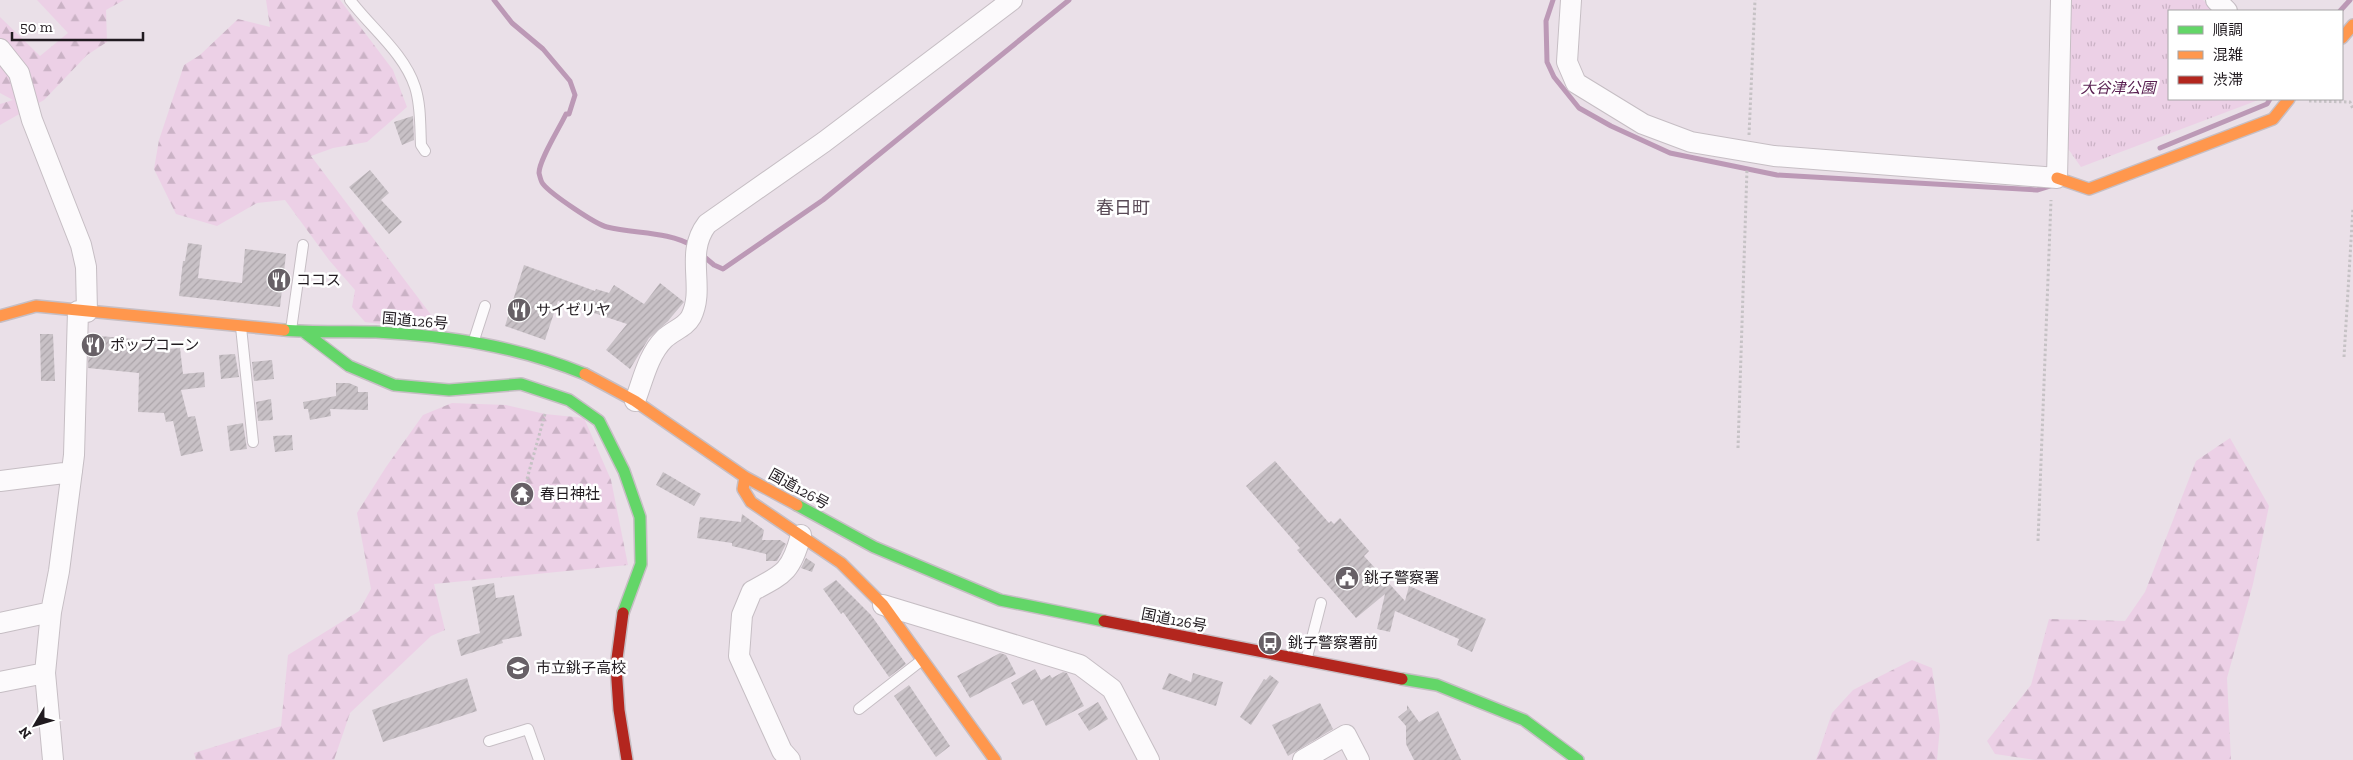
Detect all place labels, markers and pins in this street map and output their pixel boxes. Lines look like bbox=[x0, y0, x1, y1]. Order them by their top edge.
restaurant icon: ココス bbox=[266, 267, 292, 293]
place label: ココス bbox=[296, 271, 341, 289]
restaurant icon: サイゼリヤ bbox=[506, 297, 532, 323]
place label: サイゼリヤ bbox=[536, 301, 611, 319]
restaurant icon: ポップコーン bbox=[80, 332, 106, 358]
place label: ポップコーン bbox=[110, 336, 199, 354]
temple icon: 春日神社 bbox=[509, 481, 535, 507]
place label: 春日神社 bbox=[540, 485, 600, 503]
public building icon: 銚子警察署 bbox=[1334, 565, 1360, 591]
place label: 銚子警察署 bbox=[1364, 569, 1439, 587]
bus stop icon: 銚子警察署前 bbox=[1257, 630, 1283, 656]
place label: 銚子警察署前 bbox=[1288, 634, 1378, 652]
school or university icon: 市立銚子高校 bbox=[505, 655, 531, 681]
place label: 市立銚子高校 bbox=[536, 659, 626, 677]

